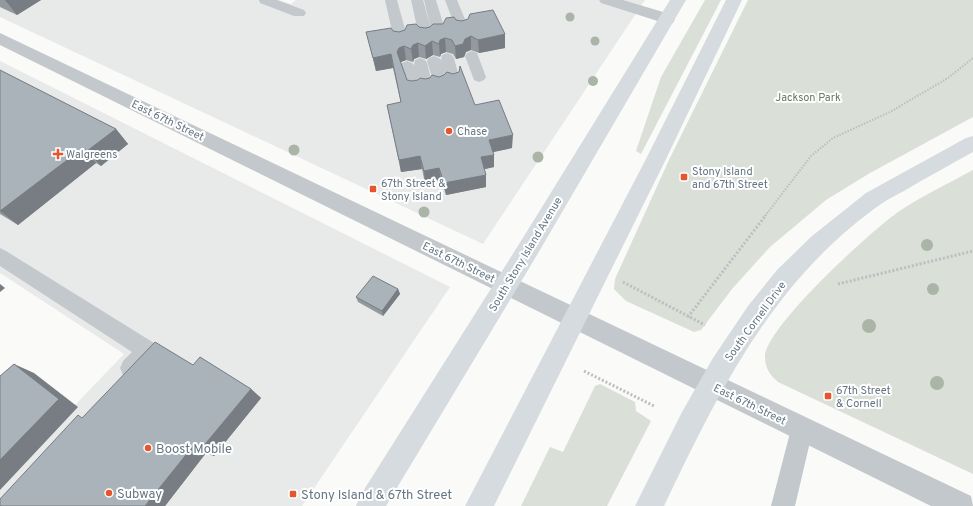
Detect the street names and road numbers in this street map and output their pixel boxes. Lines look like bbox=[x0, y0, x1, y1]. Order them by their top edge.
street label: East 67th Street bbox=[129, 97, 206, 144]
street label: South Stony Island Avenue bbox=[486, 195, 566, 314]
street label: East 67th Street bbox=[420, 239, 497, 286]
street label: South Cornell Drive bbox=[722, 279, 790, 364]
street label: East 67th Street bbox=[711, 381, 788, 428]

